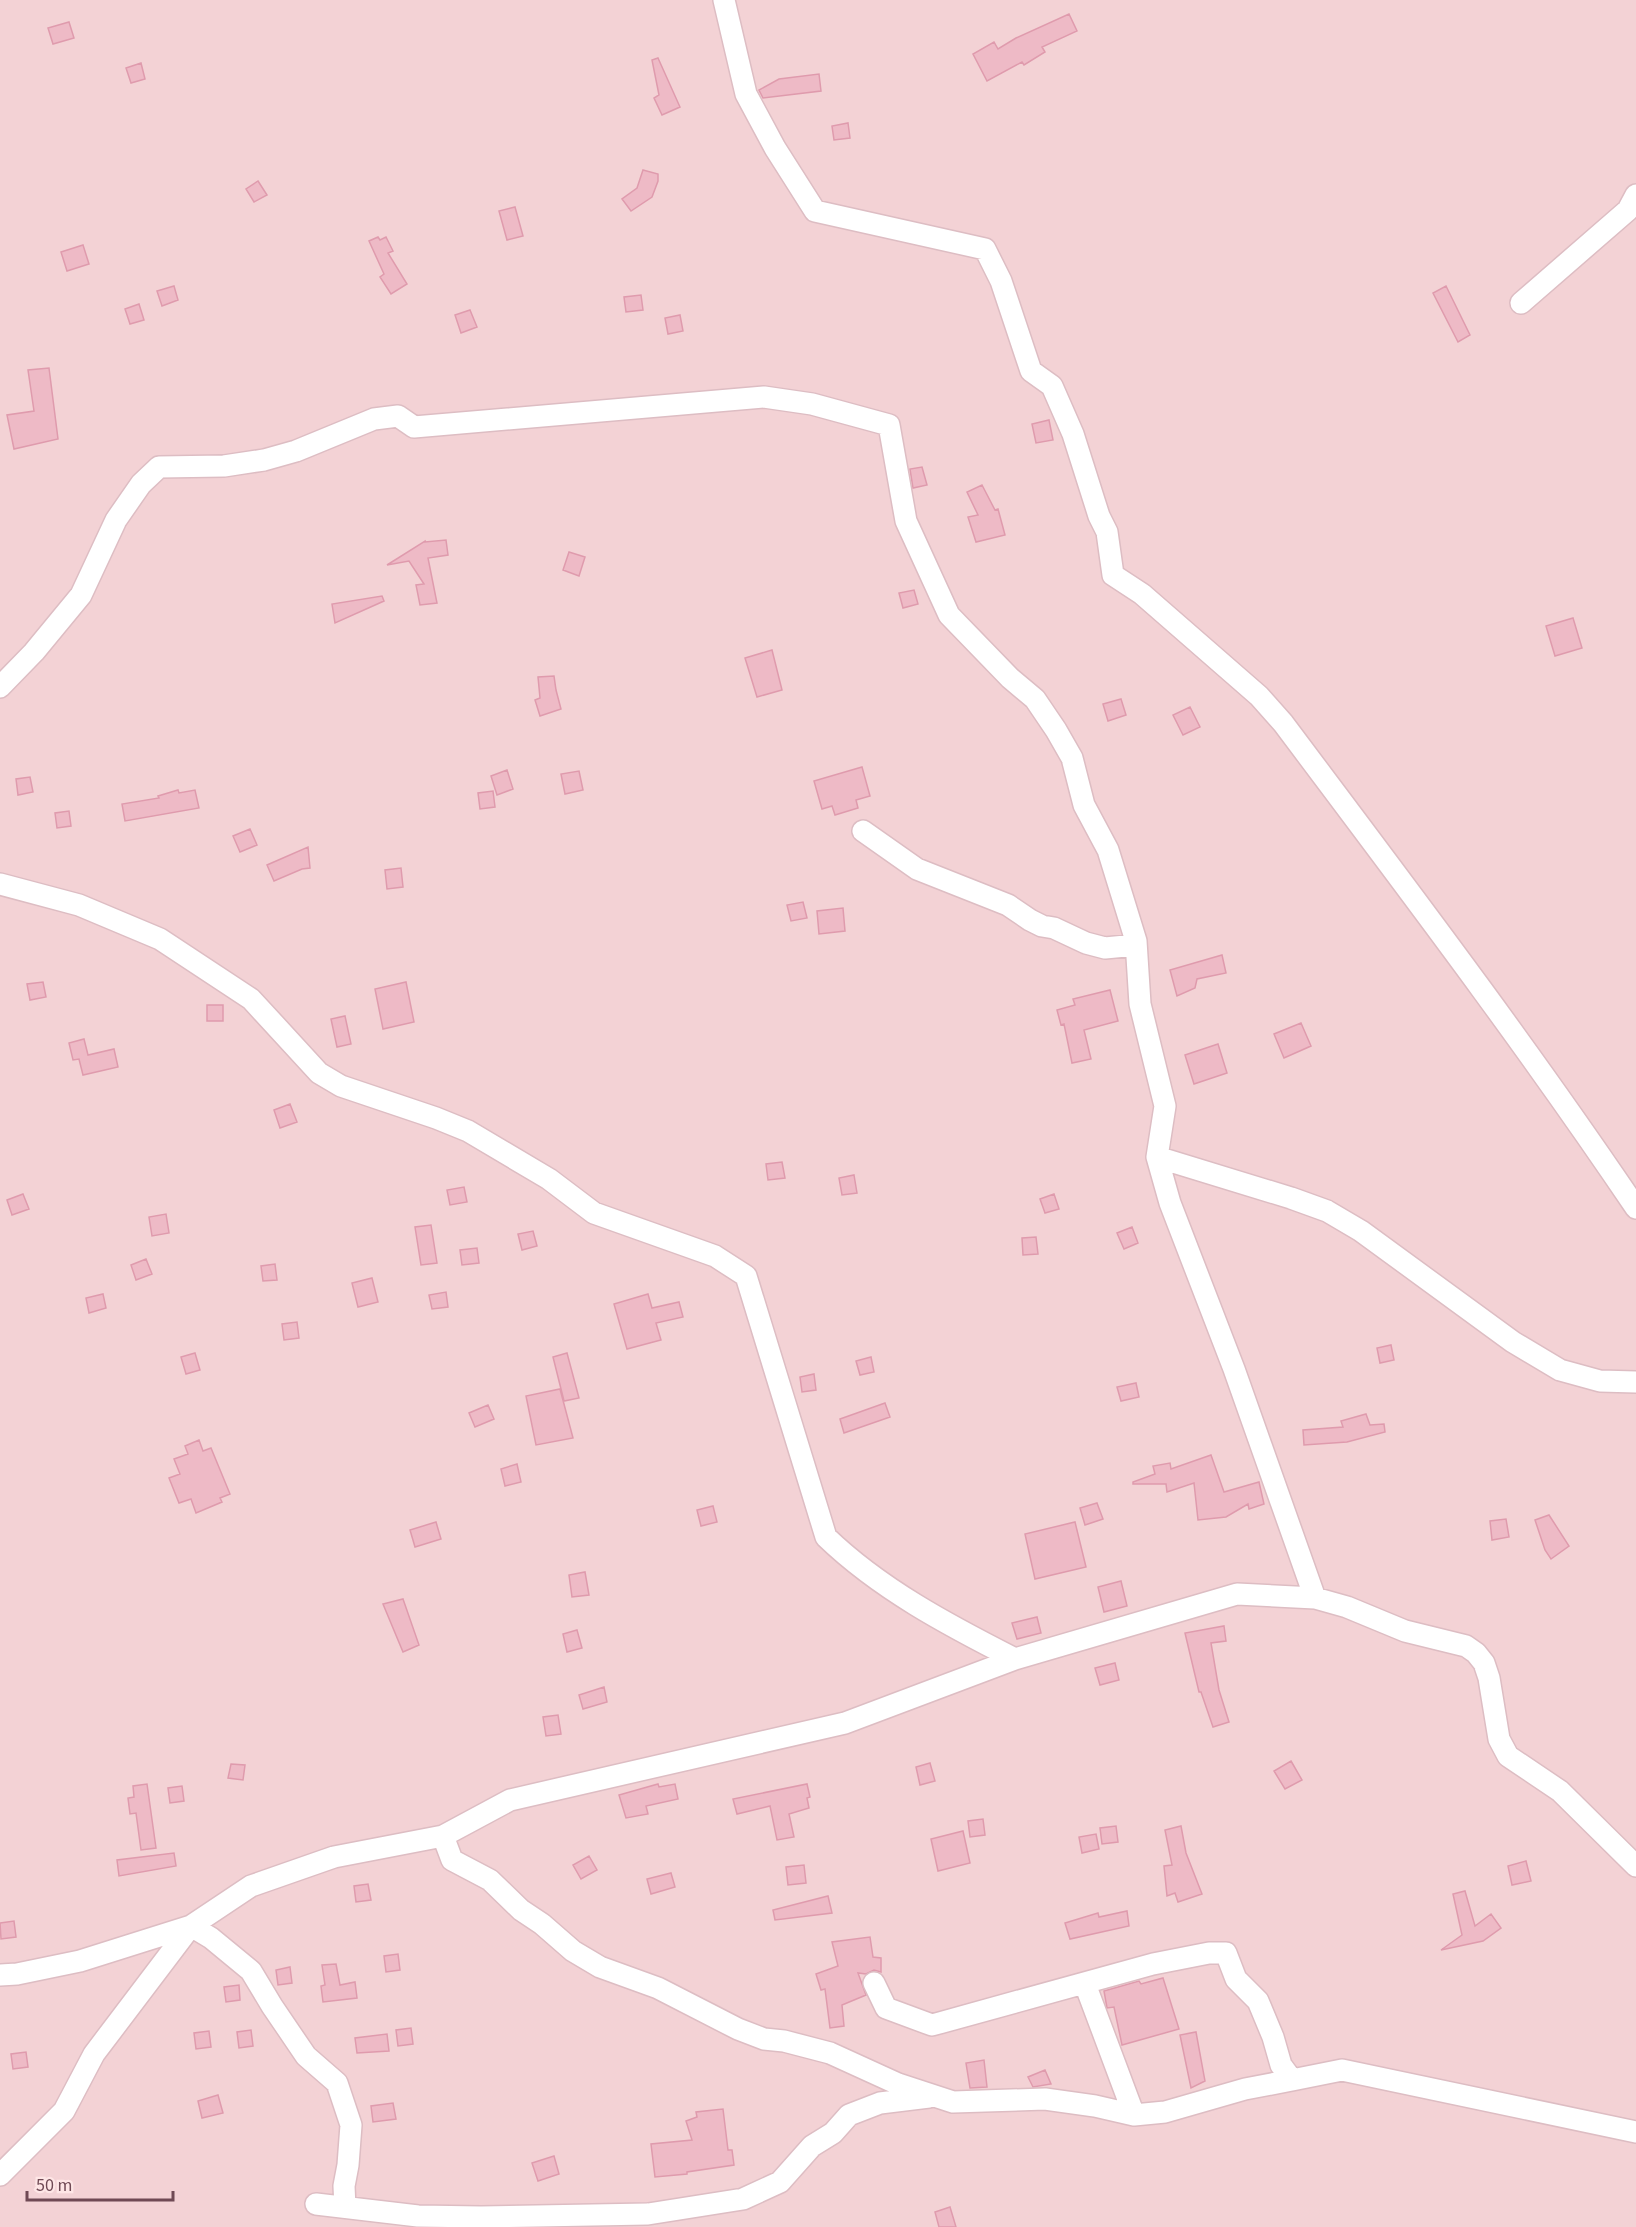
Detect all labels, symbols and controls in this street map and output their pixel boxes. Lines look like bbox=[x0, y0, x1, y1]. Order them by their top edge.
scale bar bbox=[27, 2164, 172, 2202]
text: 50 m bbox=[36, 2173, 72, 2198]

